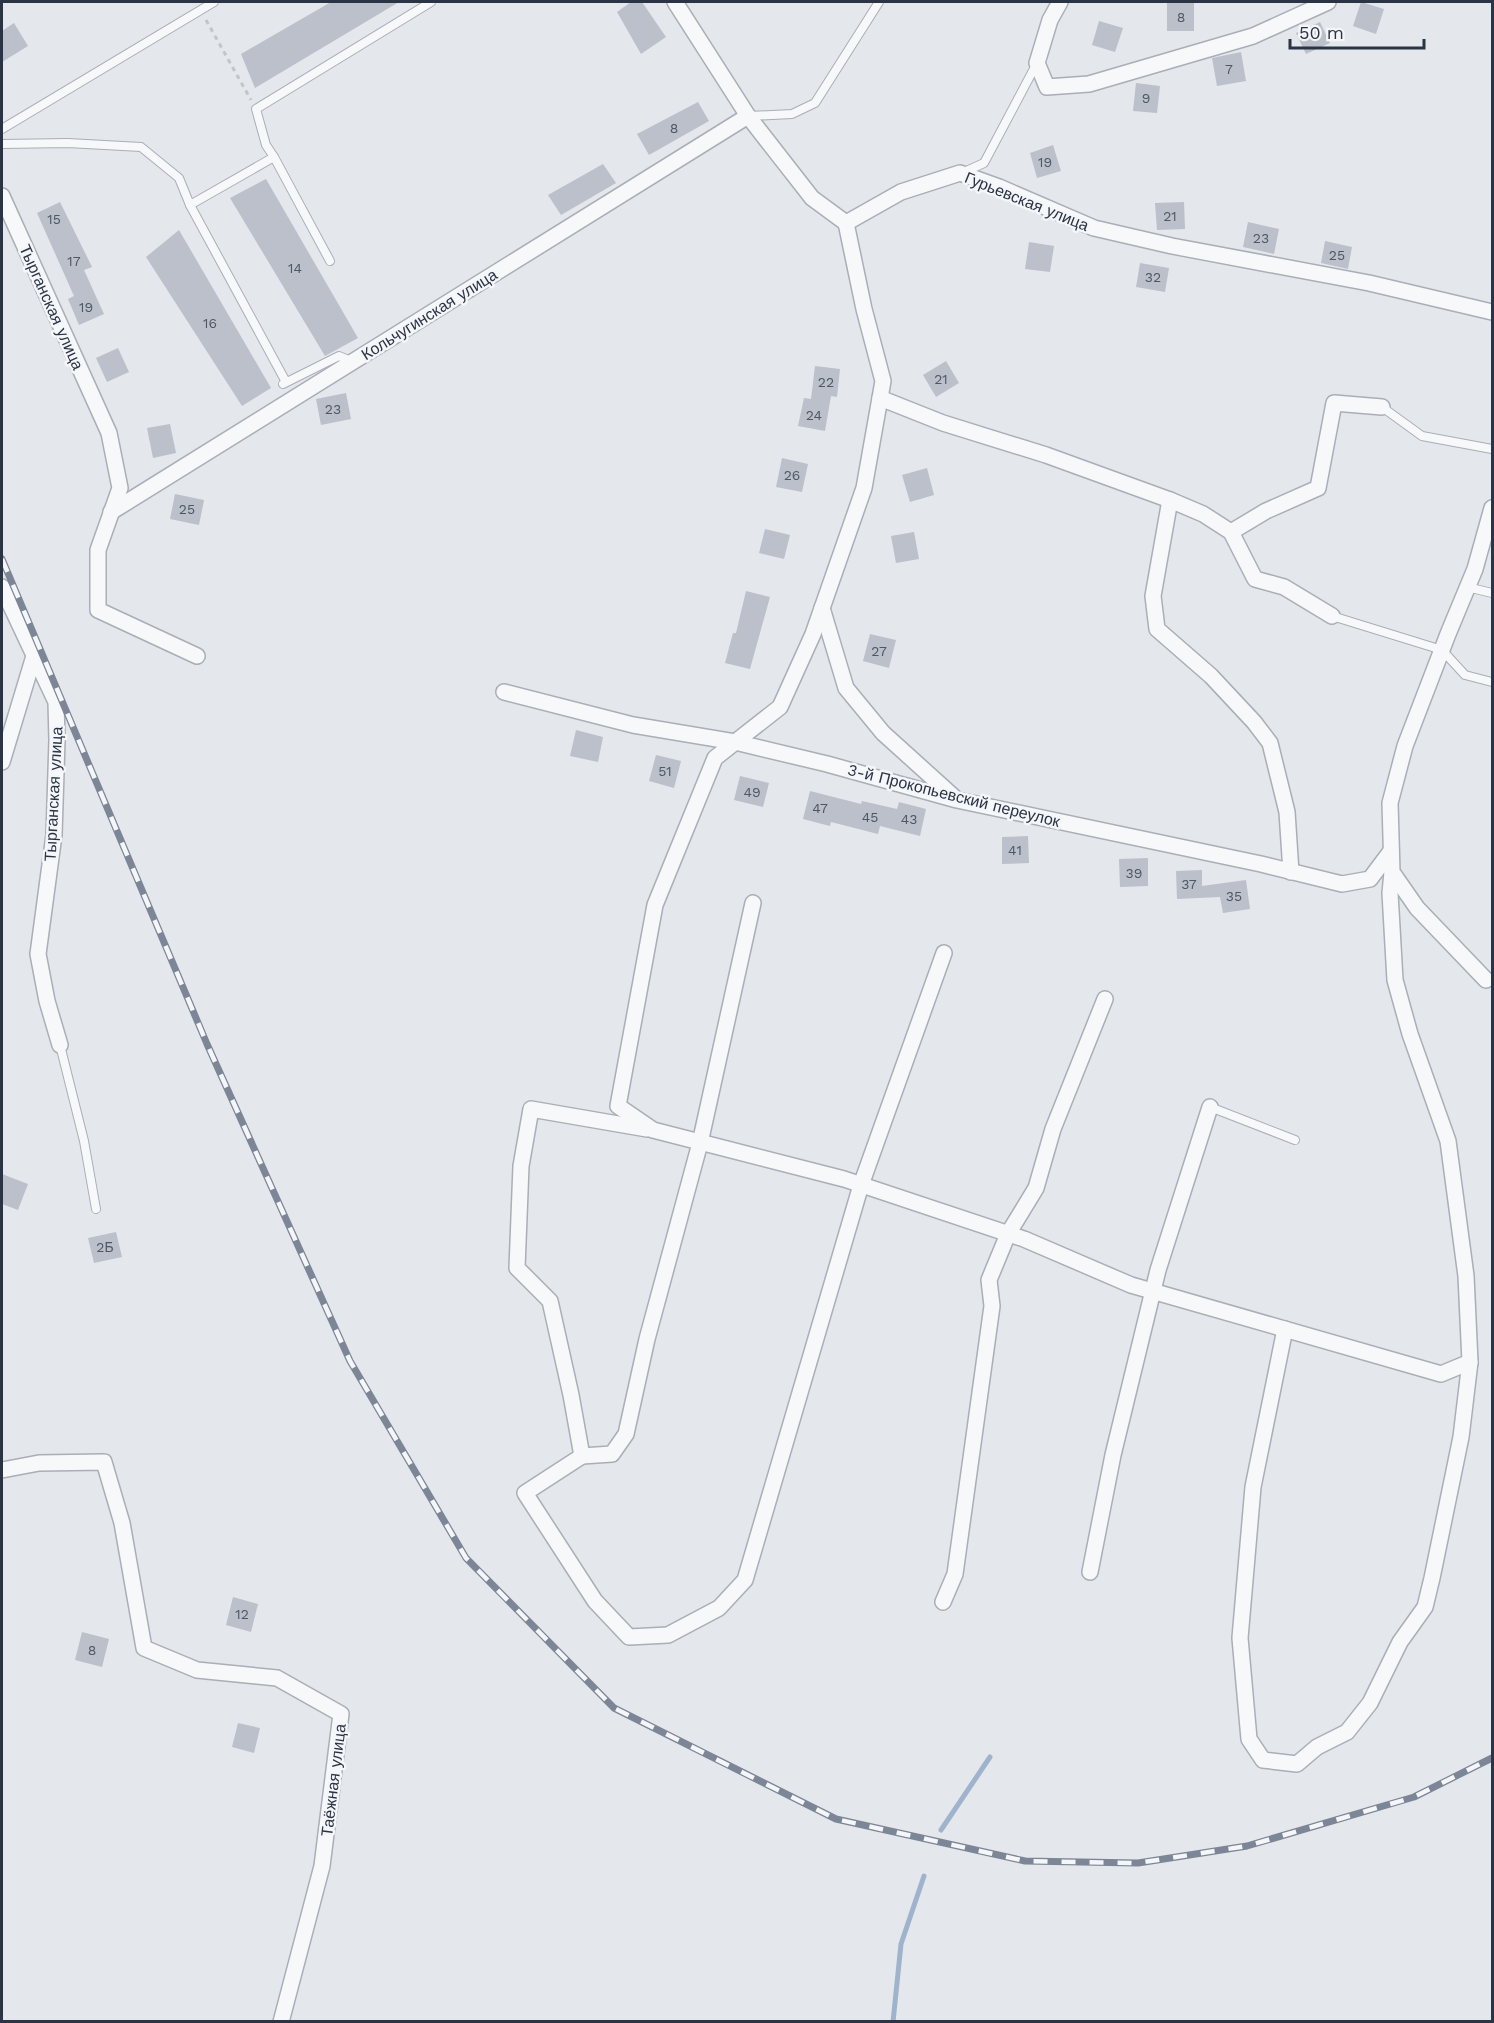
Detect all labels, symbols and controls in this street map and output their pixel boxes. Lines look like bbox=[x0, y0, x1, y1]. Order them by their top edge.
house number: 8 bbox=[1177, 9, 1185, 25]
scale bar bbox=[1290, 12, 1424, 50]
text: 50 m bbox=[1299, 22, 1344, 43]
house number: 7 bbox=[1225, 61, 1233, 77]
house number: 9 bbox=[1142, 90, 1150, 106]
house number: 8 bbox=[670, 120, 678, 136]
house number: 19 bbox=[1038, 154, 1052, 170]
street label: Гурьевская улица bbox=[962, 168, 1092, 235]
house number: 21 bbox=[1163, 208, 1177, 224]
house number: 15 bbox=[47, 211, 61, 227]
house number: 23 bbox=[1253, 230, 1269, 246]
street label: Тырганская улица bbox=[15, 242, 88, 373]
house number: 25 bbox=[1329, 247, 1345, 263]
house number: 17 bbox=[67, 253, 81, 269]
house number: 14 bbox=[288, 260, 302, 276]
street label: Кольчугинская улица bbox=[358, 265, 501, 364]
house number: 32 bbox=[1145, 269, 1161, 285]
house number: 19 bbox=[79, 299, 93, 315]
house number: 16 bbox=[203, 315, 217, 331]
house number: 21 bbox=[934, 371, 948, 387]
house number: 22 bbox=[818, 374, 834, 390]
house number: 23 bbox=[325, 401, 341, 417]
house number: 24 bbox=[806, 407, 822, 423]
house number: 26 bbox=[784, 467, 800, 483]
house number: 25 bbox=[179, 501, 195, 517]
house number: 27 bbox=[871, 643, 887, 659]
street label: Тырганская улица bbox=[40, 726, 67, 862]
street label: 3-й Прокопьевский переулок bbox=[846, 760, 1063, 831]
house number: 51 bbox=[658, 763, 672, 779]
house number: 49 bbox=[743, 784, 761, 800]
house number: 47 bbox=[812, 800, 828, 816]
house number: 45 bbox=[862, 809, 878, 825]
house number: 43 bbox=[901, 811, 917, 827]
house number: 41 bbox=[1008, 842, 1022, 858]
house number: 39 bbox=[1126, 865, 1142, 881]
house number: 37 bbox=[1181, 876, 1197, 892]
house number: 35 bbox=[1226, 888, 1242, 904]
house number: 2Б bbox=[96, 1239, 114, 1255]
house number: 12 bbox=[235, 1606, 249, 1622]
house number: 8 bbox=[88, 1642, 96, 1658]
street label: Таёжная улица bbox=[317, 1723, 350, 1837]

